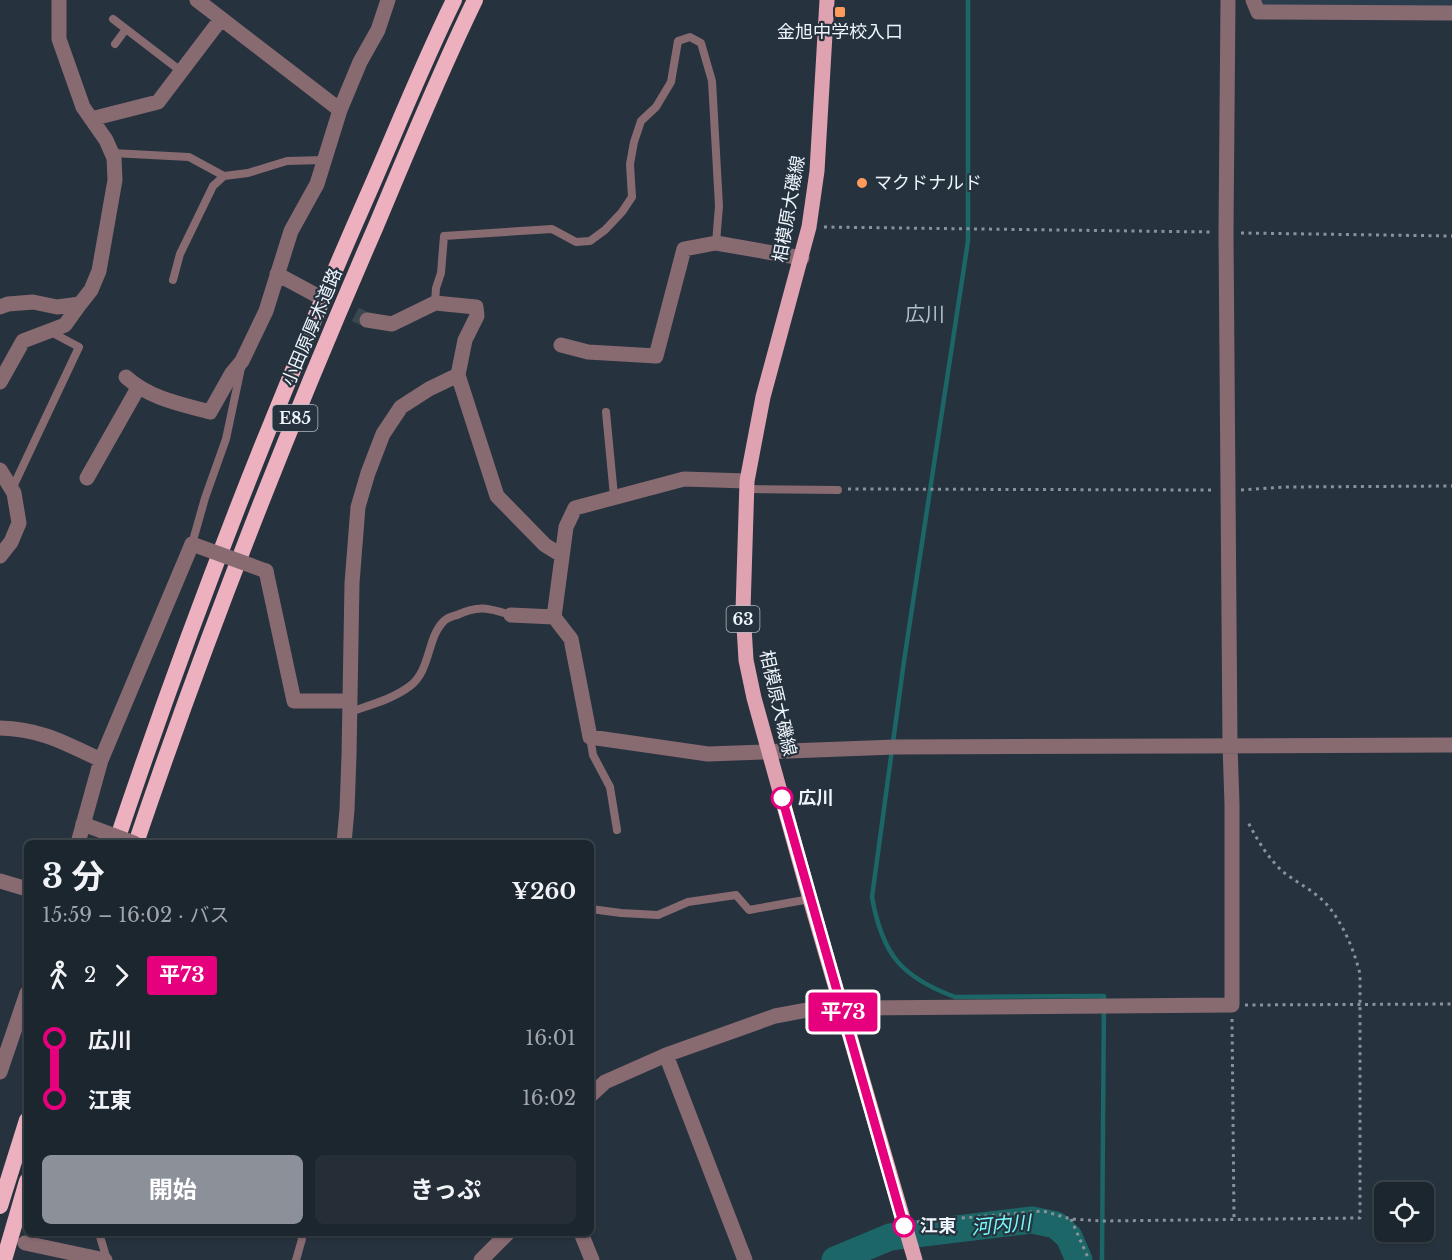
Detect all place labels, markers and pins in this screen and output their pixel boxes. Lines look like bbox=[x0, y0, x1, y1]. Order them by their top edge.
marker: 金旭中学校入口 bbox=[833, 5, 847, 19]
place label: 金旭中学校入口 bbox=[777, 21, 903, 43]
place label: マクドナルド bbox=[874, 172, 982, 194]
marker: マクドナルド bbox=[855, 176, 869, 190]
marker: 広川 bbox=[771, 787, 793, 809]
place label: 広川 bbox=[798, 787, 834, 809]
marker: 江東 bbox=[893, 1215, 915, 1237]
place label: 江東 bbox=[920, 1215, 956, 1237]

